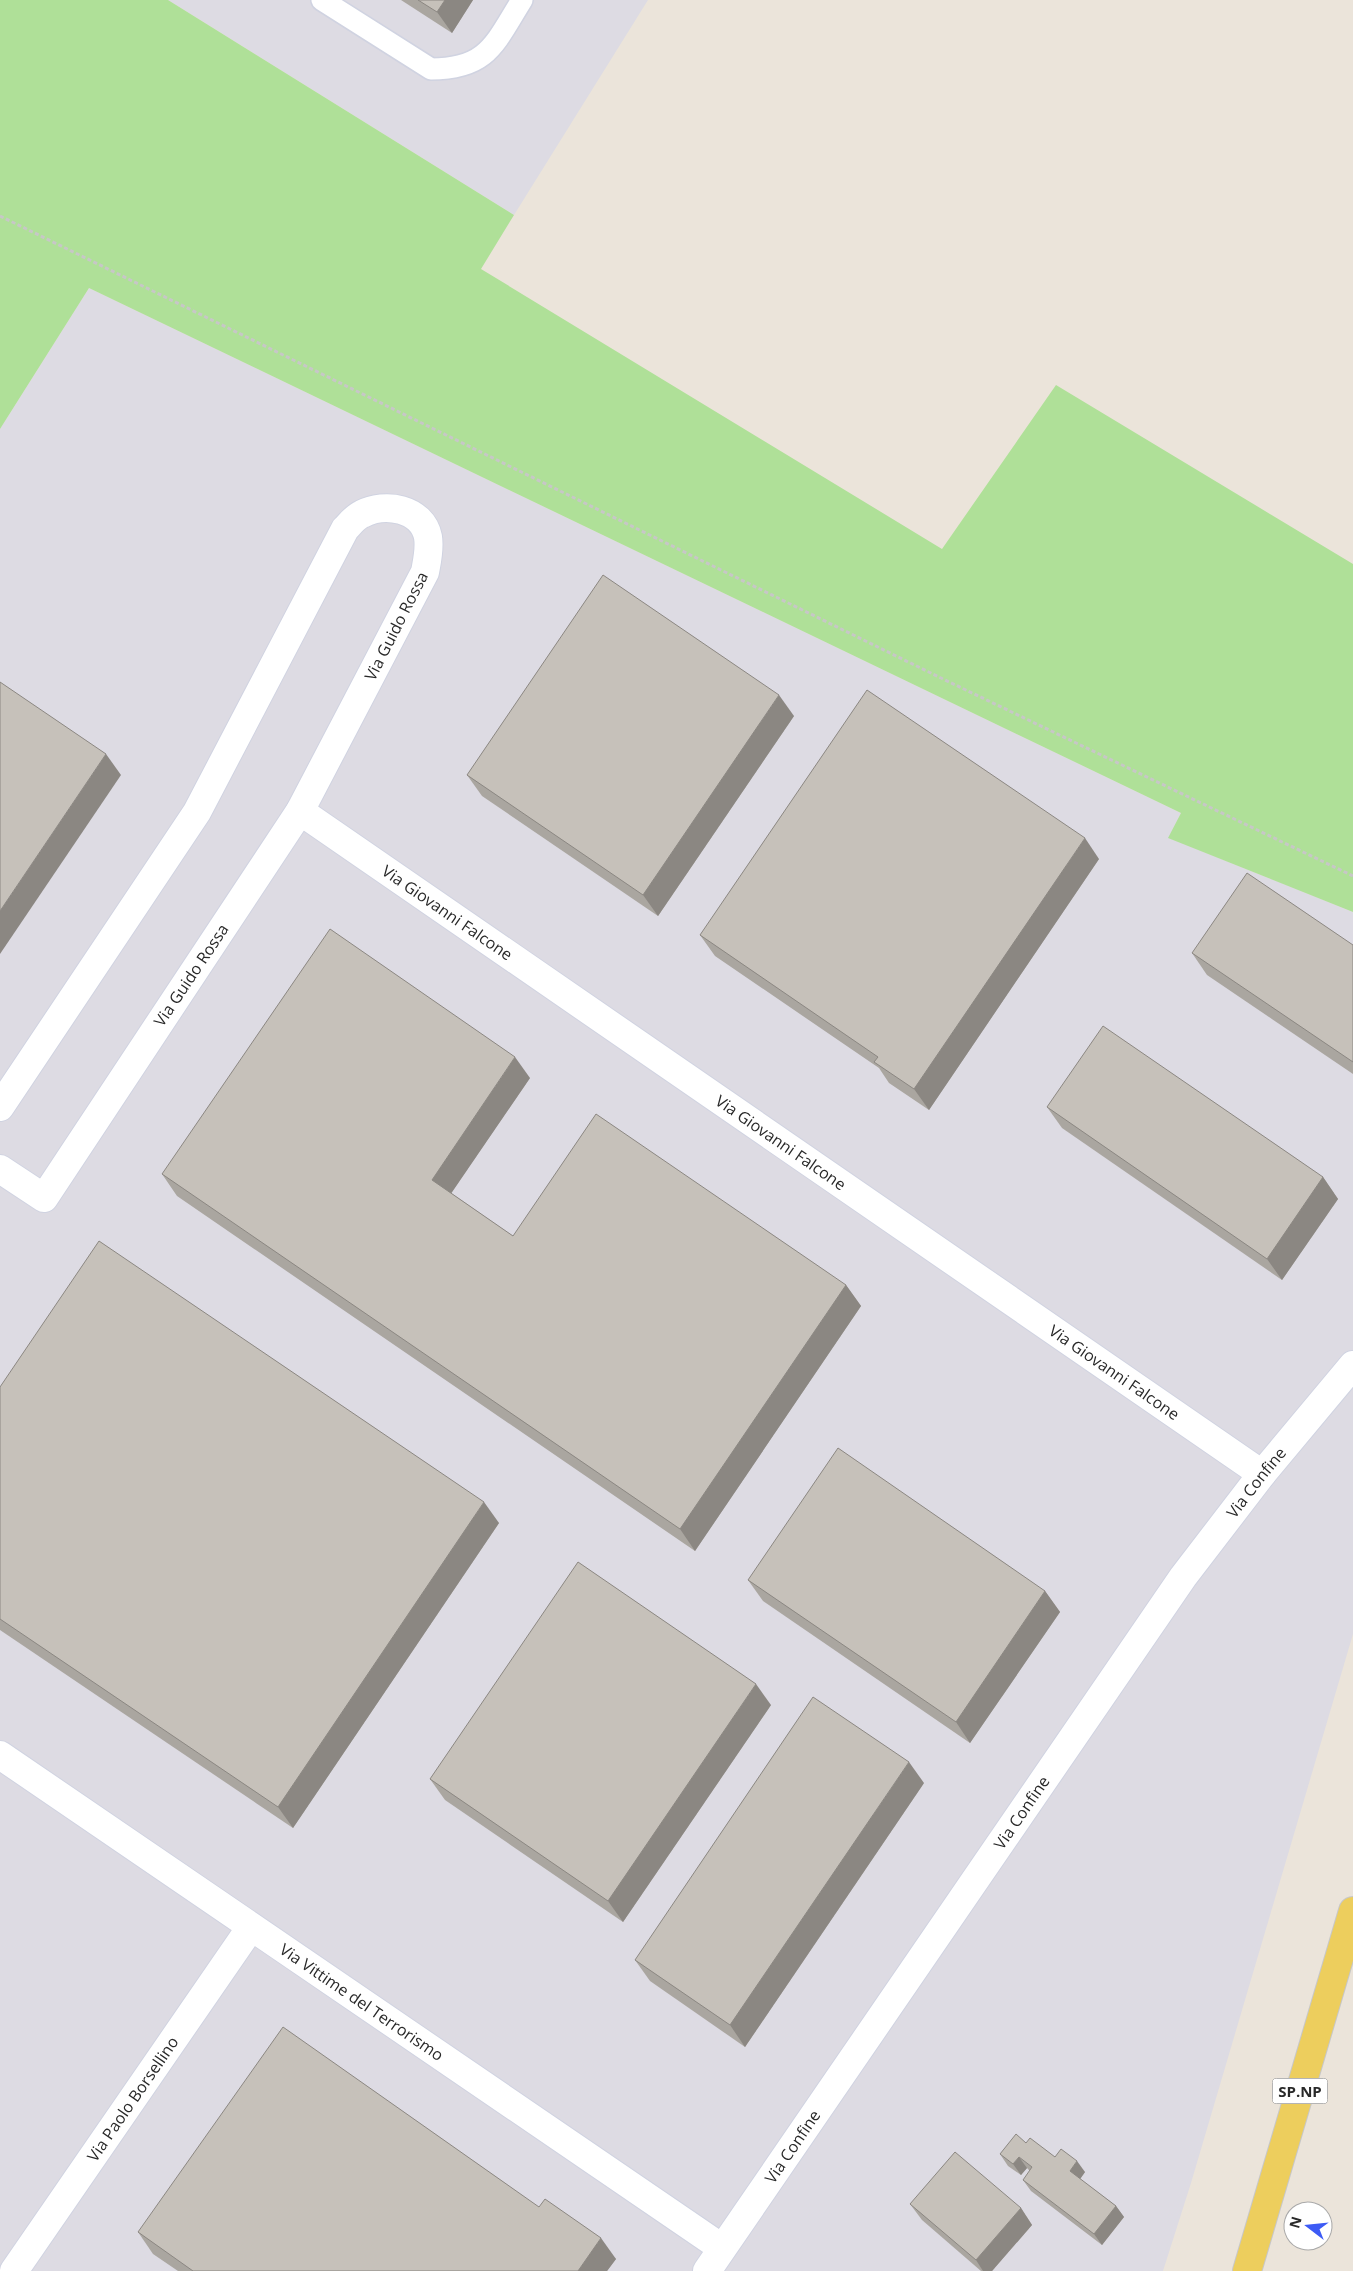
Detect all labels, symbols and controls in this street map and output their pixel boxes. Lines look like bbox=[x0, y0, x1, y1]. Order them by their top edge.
street label: Via Guido Rossa bbox=[359, 568, 433, 684]
street label: Via Giovanni Falcone bbox=[378, 860, 517, 965]
street label: Via Guido Rossa bbox=[149, 919, 233, 1031]
street label: Via Giovanni Falcone bbox=[711, 1090, 851, 1195]
street label: Via Giovanni Falcone bbox=[1045, 1319, 1184, 1425]
street label: Via Confine bbox=[1221, 1443, 1291, 1522]
street label: Via Confine bbox=[989, 1771, 1054, 1853]
street label: Via Vittime del Terrorismo bbox=[275, 1938, 448, 2066]
street label: Via Paolo Borsellino bbox=[82, 2032, 183, 2166]
road number: SP.NP bbox=[1272, 2078, 1328, 2104]
street label: Via Confine bbox=[759, 2105, 825, 2187]
north arrow bbox=[1283, 2201, 1333, 2251]
text: N bbox=[1284, 2214, 1306, 2230]

